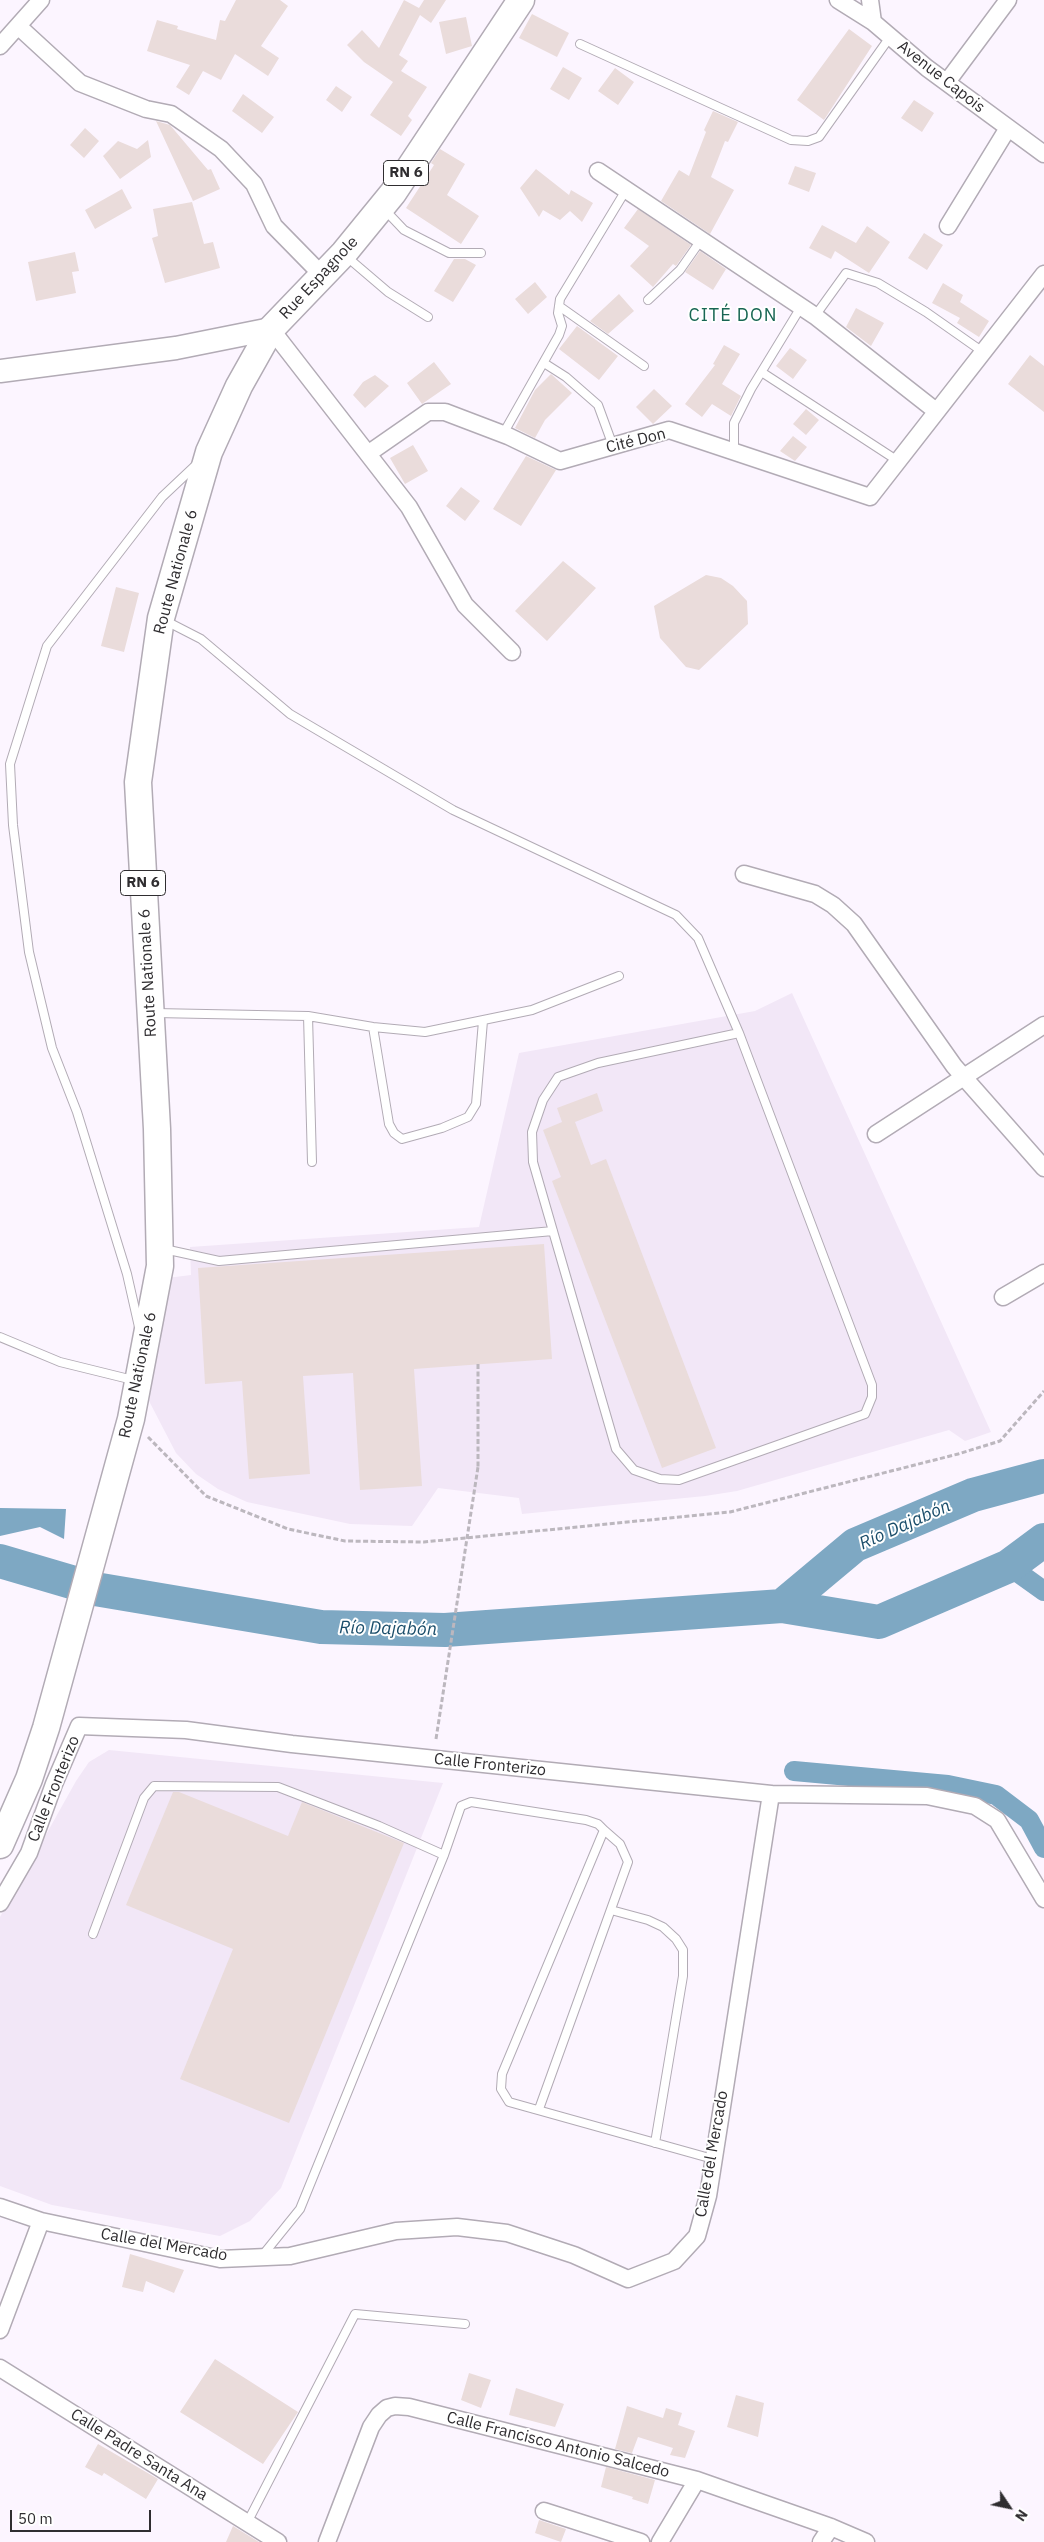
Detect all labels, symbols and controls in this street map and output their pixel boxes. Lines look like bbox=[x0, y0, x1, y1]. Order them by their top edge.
street label: Avenue Capois bbox=[893, 37, 989, 117]
road number: RN 6 bbox=[384, 160, 428, 186]
street label: Rue Espagnole bbox=[276, 233, 362, 323]
district label: CITÉ DON bbox=[688, 305, 778, 327]
street label: Cité Don bbox=[604, 424, 668, 458]
street label: Route Nationale 6 bbox=[150, 507, 202, 637]
road number: RN 6 bbox=[120, 870, 166, 896]
street label: Route Nationale 6 bbox=[135, 908, 161, 1038]
street label: Route Nationale 6 bbox=[115, 1310, 161, 1440]
water label: Río Dajabón bbox=[856, 1495, 954, 1555]
water label: Río Dajabón bbox=[339, 1617, 437, 1641]
street label: Calle Fronterizo bbox=[24, 1733, 84, 1845]
street label: Calle Fronterizo bbox=[433, 1750, 547, 1780]
street label: Calle del Mercado bbox=[691, 2089, 733, 2219]
street label: Calle del Mercado bbox=[99, 2224, 229, 2266]
street label: Calle Padre Santa Ana bbox=[67, 2405, 211, 2505]
street label: Calle Francisco Antonio Salcedo bbox=[445, 2408, 671, 2482]
north arrow bbox=[984, 2482, 1034, 2532]
scale bar bbox=[12, 2500, 154, 2532]
text: N bbox=[1011, 2506, 1032, 2525]
text: 50 m bbox=[18, 2509, 53, 2528]

